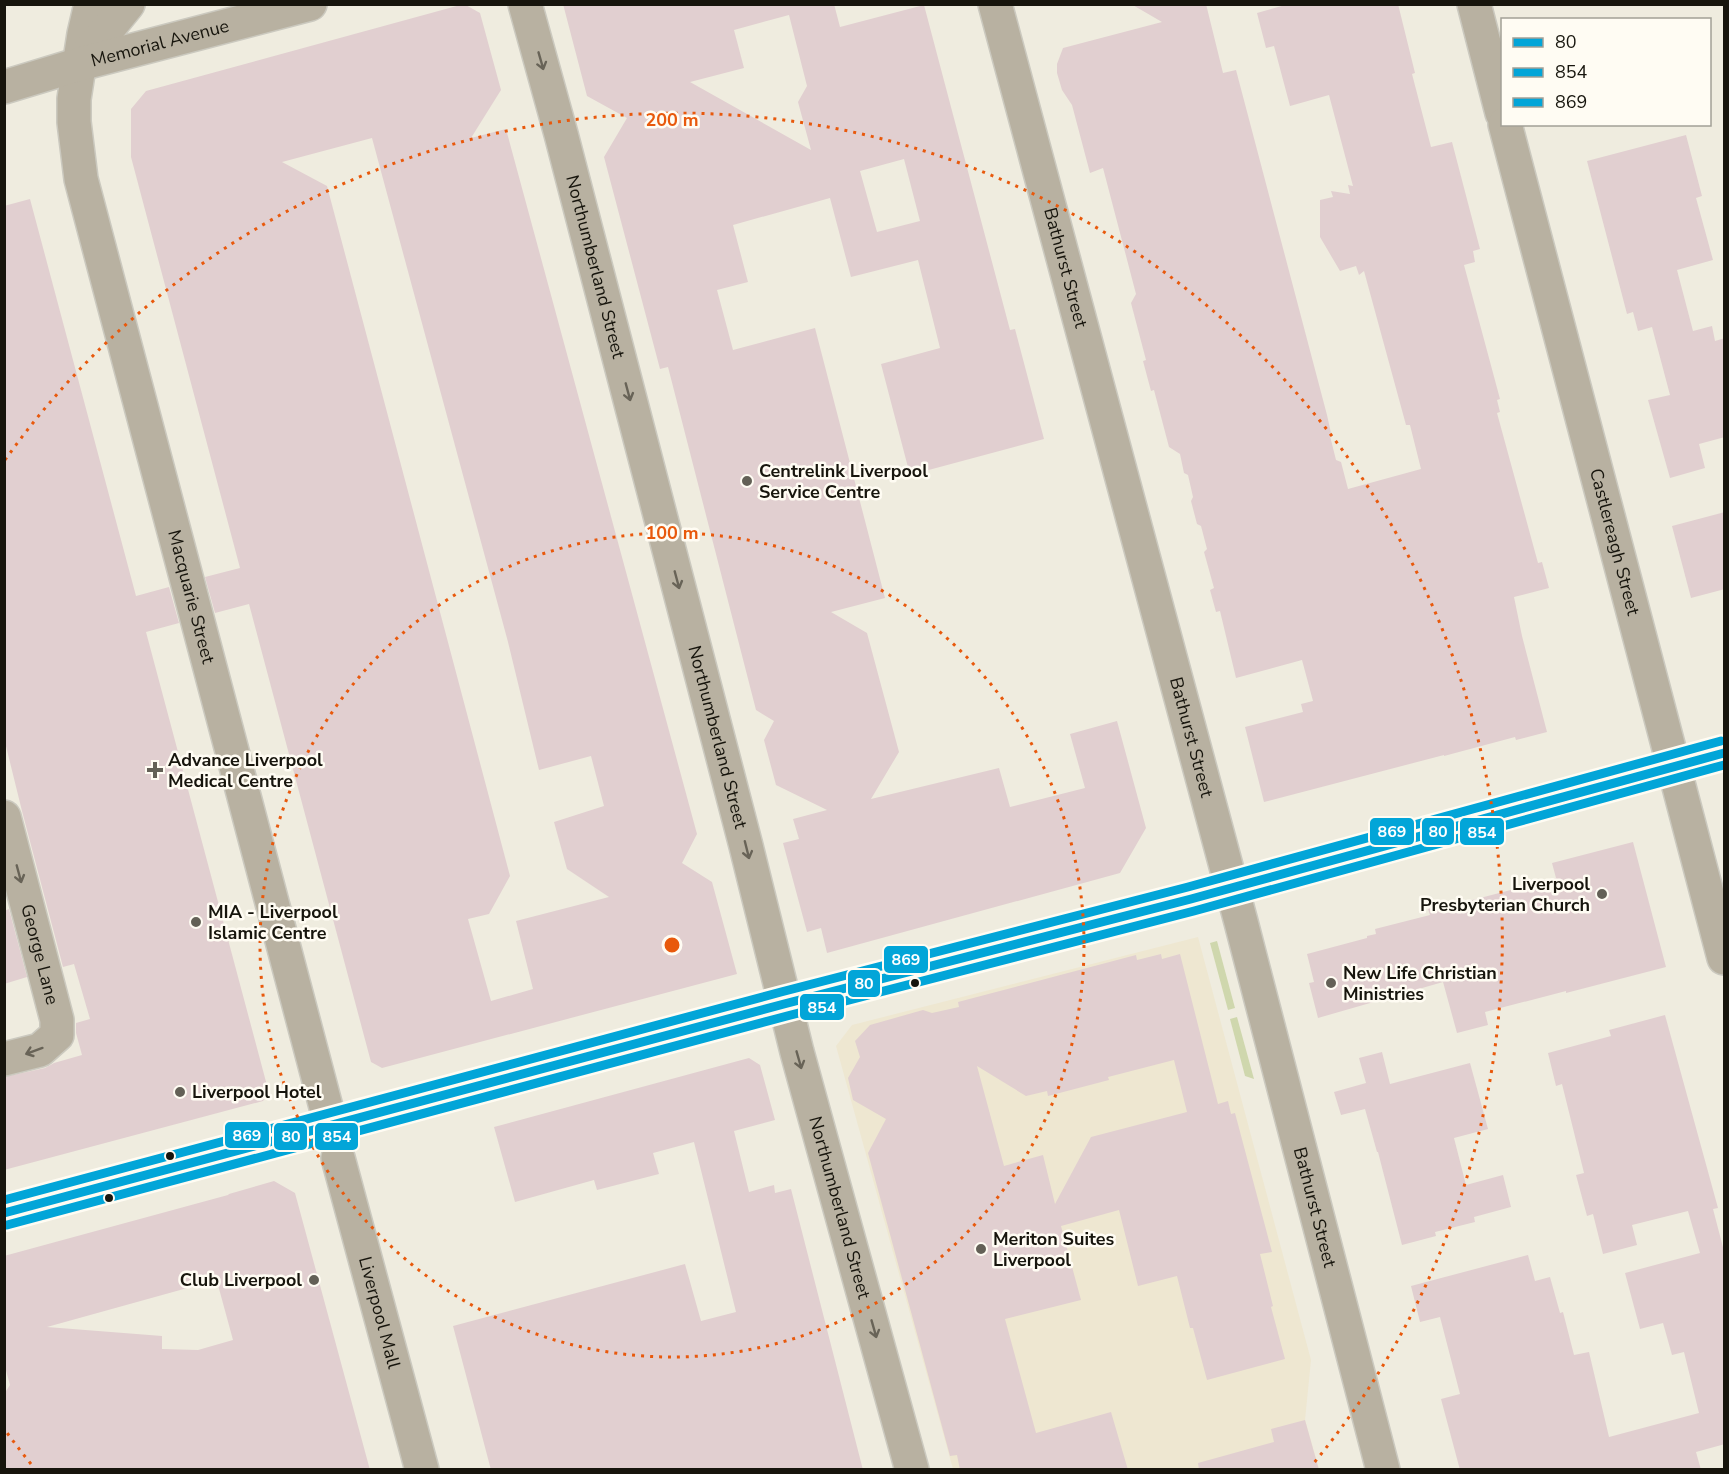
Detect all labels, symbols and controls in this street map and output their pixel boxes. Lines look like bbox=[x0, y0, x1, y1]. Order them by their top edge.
street label: Memorial Avenue bbox=[88, 14, 232, 73]
legend bbox=[1501, 18, 1711, 126]
text: 80 bbox=[1555, 30, 1577, 54]
one-way arrow bbox=[536, 51, 547, 70]
text: 854 bbox=[1555, 60, 1588, 84]
text: 869 bbox=[1555, 90, 1587, 114]
text: 200 m bbox=[645, 108, 699, 132]
street label: Northumberland Street bbox=[560, 173, 631, 362]
street label: Bathurst Street bbox=[1038, 205, 1093, 331]
one-way arrow bbox=[622, 382, 634, 401]
place label: Centrelink Liverpool Service Centre bbox=[759, 459, 928, 504]
street label: Castlereagh Street bbox=[1584, 466, 1646, 619]
marker: Centrelink Liverpool Service Centre bbox=[740, 474, 754, 488]
text: 100 m bbox=[645, 521, 699, 545]
street label: Macquarie Street bbox=[162, 527, 221, 667]
one-way arrow bbox=[671, 570, 683, 589]
street label: Northumberland Street bbox=[682, 643, 753, 832]
street label: Bathurst Street bbox=[1164, 674, 1219, 801]
place label: Advance Liverpool Medical Centre bbox=[168, 748, 323, 793]
marker: Advance Liverpool Medical Centre bbox=[146, 761, 164, 779]
line badge: 869 bbox=[1369, 817, 1415, 846]
line badge: 80 bbox=[1421, 817, 1455, 846]
line badge: 854 bbox=[1459, 817, 1505, 846]
text: 869 bbox=[1378, 821, 1406, 843]
text: 80 bbox=[1428, 821, 1448, 843]
text: 854 bbox=[1468, 822, 1497, 844]
one-way arrow bbox=[741, 841, 753, 860]
one-way arrow bbox=[14, 864, 26, 883]
place label: Liverpool Presbyterian Church bbox=[1420, 872, 1590, 917]
marker: Liverpool Presbyterian Church bbox=[1595, 887, 1609, 901]
place label: MIA - Liverpool Islamic Centre bbox=[208, 900, 338, 945]
street label: George Lane bbox=[15, 902, 64, 1007]
marker: MIA - Liverpool Islamic Centre bbox=[189, 915, 203, 929]
centre of rings bbox=[662, 935, 682, 955]
line badge: 869 bbox=[883, 945, 929, 974]
text: 869 bbox=[892, 949, 920, 971]
place label: New Life Christian Ministries bbox=[1343, 961, 1497, 1006]
line badge: 80 bbox=[847, 969, 881, 998]
text: 80 bbox=[854, 973, 874, 995]
marker: New Life Christian Ministries bbox=[1324, 976, 1338, 990]
unlabelled marker bbox=[909, 977, 921, 989]
line badge: 854 bbox=[799, 993, 845, 1021]
text: 854 bbox=[808, 997, 837, 1019]
one-way arrow bbox=[25, 1046, 43, 1057]
one-way arrow bbox=[794, 1050, 805, 1069]
place label: Liverpool Hotel bbox=[192, 1080, 322, 1104]
marker: Liverpool Hotel bbox=[173, 1085, 187, 1099]
street label: Northumberland Street bbox=[803, 1114, 876, 1302]
line badge: 869 bbox=[224, 1121, 270, 1149]
line badge: 80 bbox=[273, 1122, 308, 1151]
line badge: 854 bbox=[314, 1122, 359, 1151]
text: 869 bbox=[233, 1125, 261, 1147]
text: 80 bbox=[281, 1126, 301, 1148]
text: 854 bbox=[323, 1126, 352, 1148]
street label: Bathurst Street bbox=[1288, 1144, 1342, 1271]
unlabelled marker bbox=[164, 1150, 176, 1162]
unlabelled marker bbox=[103, 1192, 115, 1204]
place label: Meriton Suites Liverpool bbox=[993, 1227, 1115, 1272]
marker: Meriton Suites Liverpool bbox=[974, 1242, 988, 1256]
street label: Liverpool Mall bbox=[353, 1254, 406, 1372]
place label: Club Liverpool bbox=[180, 1268, 302, 1292]
marker: Club Liverpool bbox=[307, 1273, 321, 1287]
one-way arrow bbox=[869, 1319, 880, 1338]

